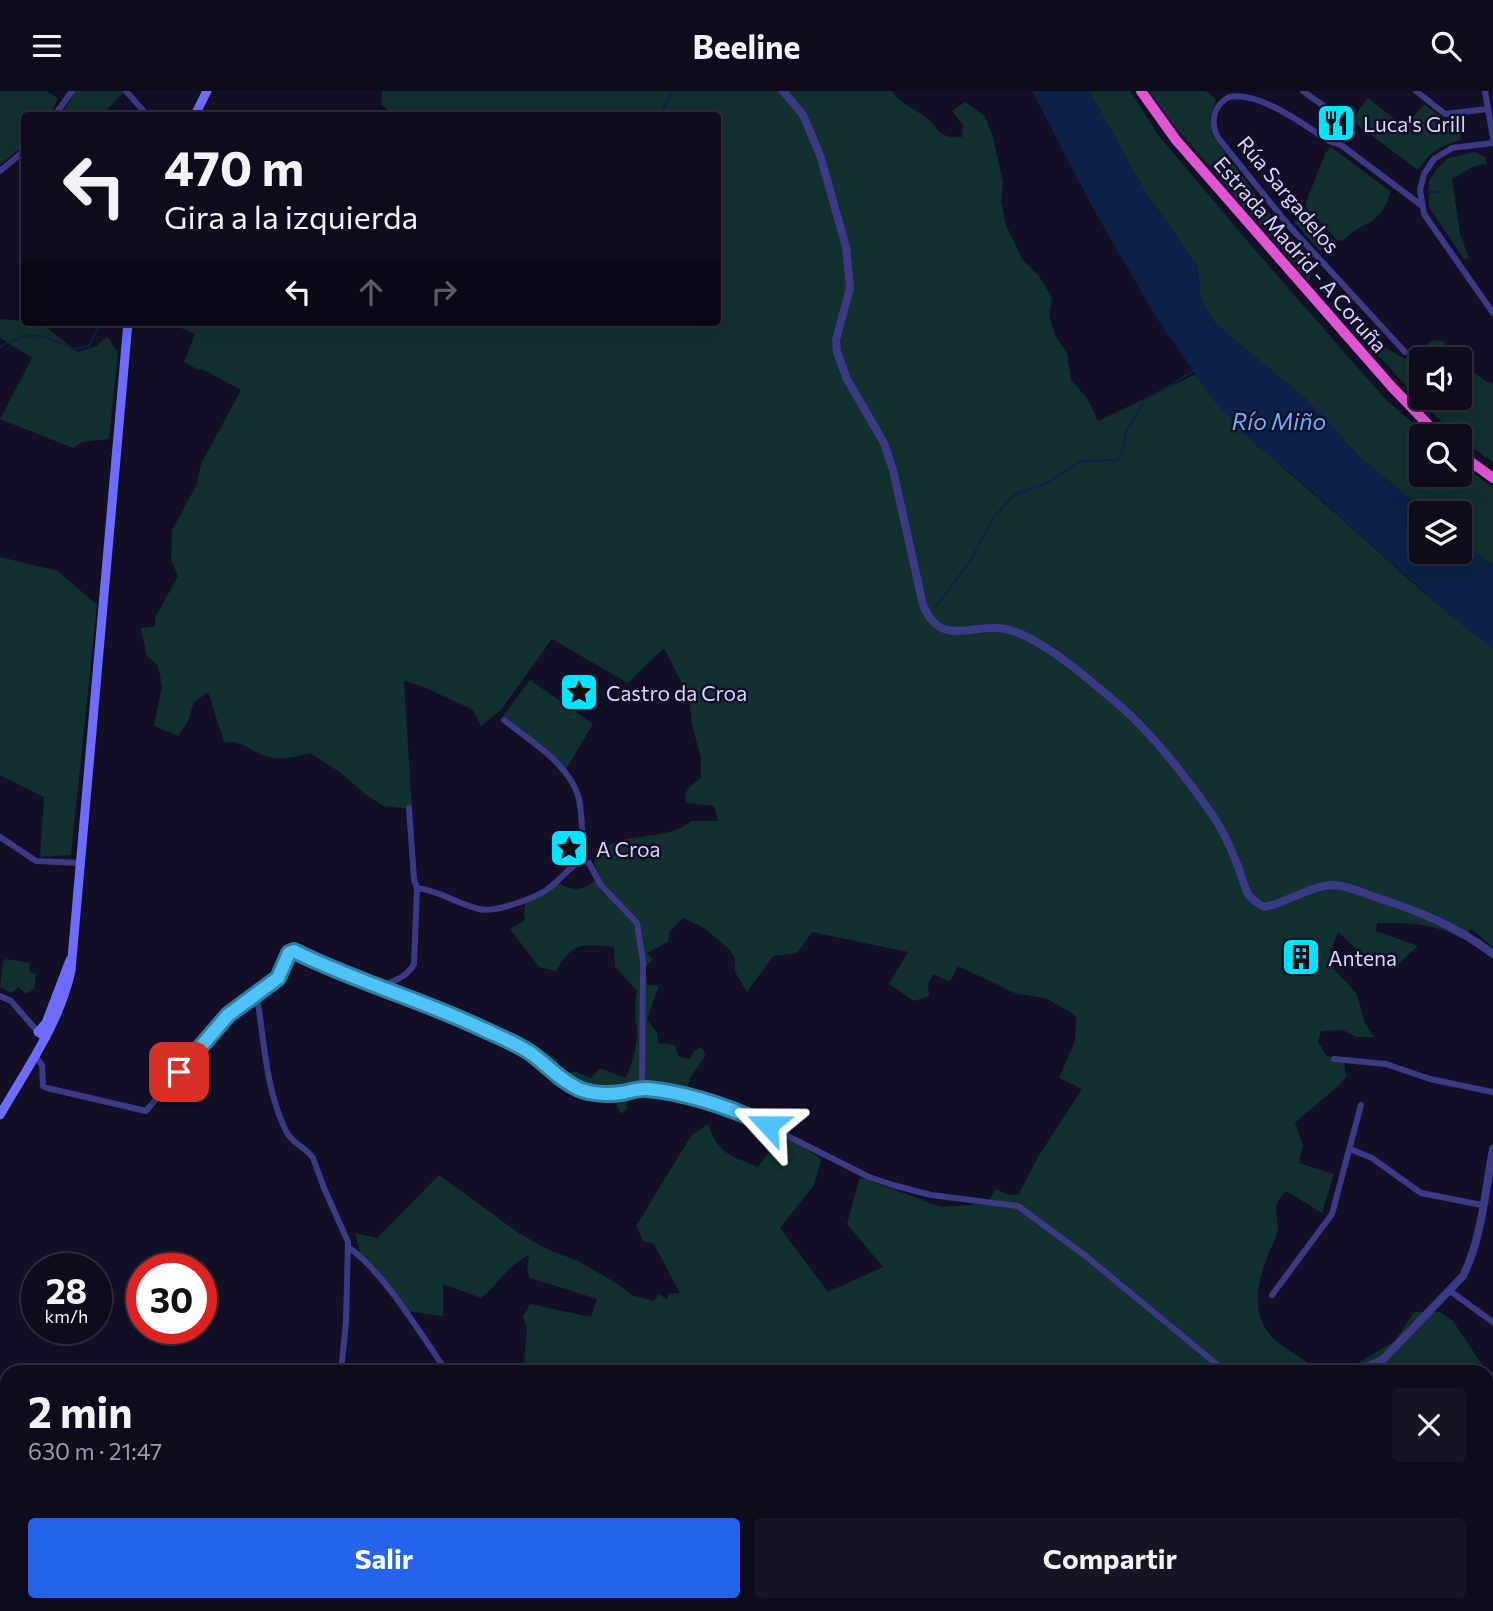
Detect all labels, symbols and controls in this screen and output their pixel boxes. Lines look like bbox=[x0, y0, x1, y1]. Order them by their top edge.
text: Beeline bbox=[693, 26, 800, 66]
icon: menu bbox=[28, 27, 66, 65]
icon: search bbox=[1427, 27, 1465, 65]
restaurant icon: Luca's Grill bbox=[1315, 102, 1357, 144]
place label: Luca's Grill bbox=[1363, 111, 1466, 136]
street label: Rúa Sargadelos bbox=[1233, 130, 1345, 258]
text: 470 m bbox=[164, 136, 304, 196]
icon: left bbox=[49, 140, 140, 231]
street label: Estrada Madrid - A Coruña bbox=[1209, 151, 1393, 357]
text: Gira a la izquierda bbox=[164, 196, 418, 236]
icon: left bbox=[279, 273, 317, 311]
icon: ahead bbox=[352, 273, 390, 311]
icon: right bbox=[425, 273, 463, 311]
map controls bbox=[1409, 347, 1472, 564]
button: sound bbox=[1409, 347, 1472, 410]
water label: Río Miño bbox=[1232, 407, 1326, 435]
button: search bbox=[1409, 424, 1472, 487]
button: layers bbox=[1409, 501, 1472, 564]
place icon: Castro da Croa bbox=[558, 671, 600, 713]
place label: Castro da Croa bbox=[606, 680, 747, 705]
place icon: A Croa bbox=[548, 827, 590, 869]
place label: A Croa bbox=[596, 836, 660, 861]
building icon: Antena bbox=[1280, 936, 1322, 978]
place label: Antena bbox=[1328, 945, 1397, 970]
pin bbox=[149, 1042, 209, 1102]
icon: arrive bbox=[160, 1053, 198, 1091]
position arrow bbox=[731, 1088, 805, 1162]
speed limit sign: 30 bbox=[126, 1253, 217, 1344]
text: 28 bbox=[46, 1268, 87, 1311]
text: km/h bbox=[45, 1305, 88, 1327]
text: 2 min bbox=[28, 1385, 133, 1437]
button: close bbox=[1392, 1388, 1466, 1462]
text: 630 m · 21:47 bbox=[28, 1437, 162, 1465]
button: Salir bbox=[28, 1518, 740, 1598]
button: Compartir bbox=[754, 1518, 1466, 1598]

